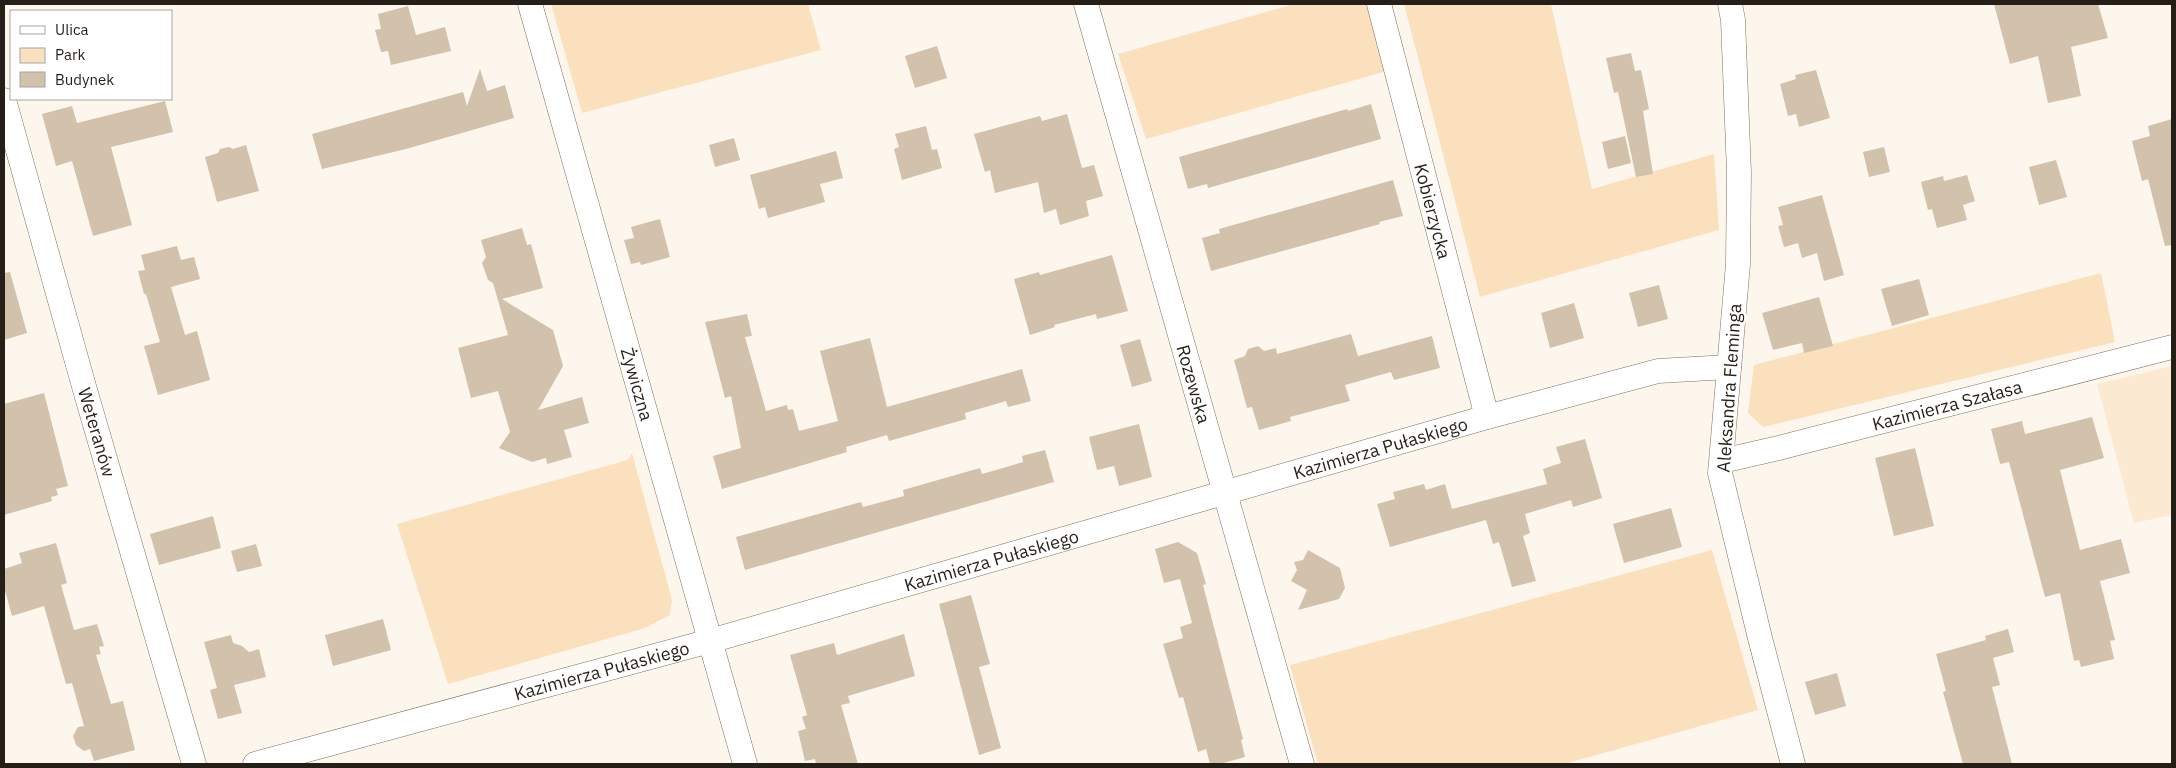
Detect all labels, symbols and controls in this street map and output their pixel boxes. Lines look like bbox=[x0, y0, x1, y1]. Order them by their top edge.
legend bbox=[10, 10, 172, 100]
text: Ulica bbox=[55, 20, 89, 39]
text: Park bbox=[55, 45, 85, 64]
text: Budynek bbox=[55, 70, 114, 89]
street label: Kobierzycka bbox=[1410, 161, 1457, 262]
street label: Aleksandra Fleminga bbox=[1712, 302, 1746, 473]
street label: Rozewska bbox=[1172, 342, 1216, 426]
street label: Żywiczna bbox=[616, 345, 659, 424]
street label: Kazimierza Szałasa bbox=[1870, 374, 2025, 435]
street label: Weteranów bbox=[73, 385, 121, 480]
street label: Kazimierza Pułaskiego bbox=[1290, 412, 1470, 484]
street label: Kazimierza Pułaskiego bbox=[901, 524, 1081, 596]
street label: Kazimierza Pułaskiego bbox=[511, 636, 692, 705]

